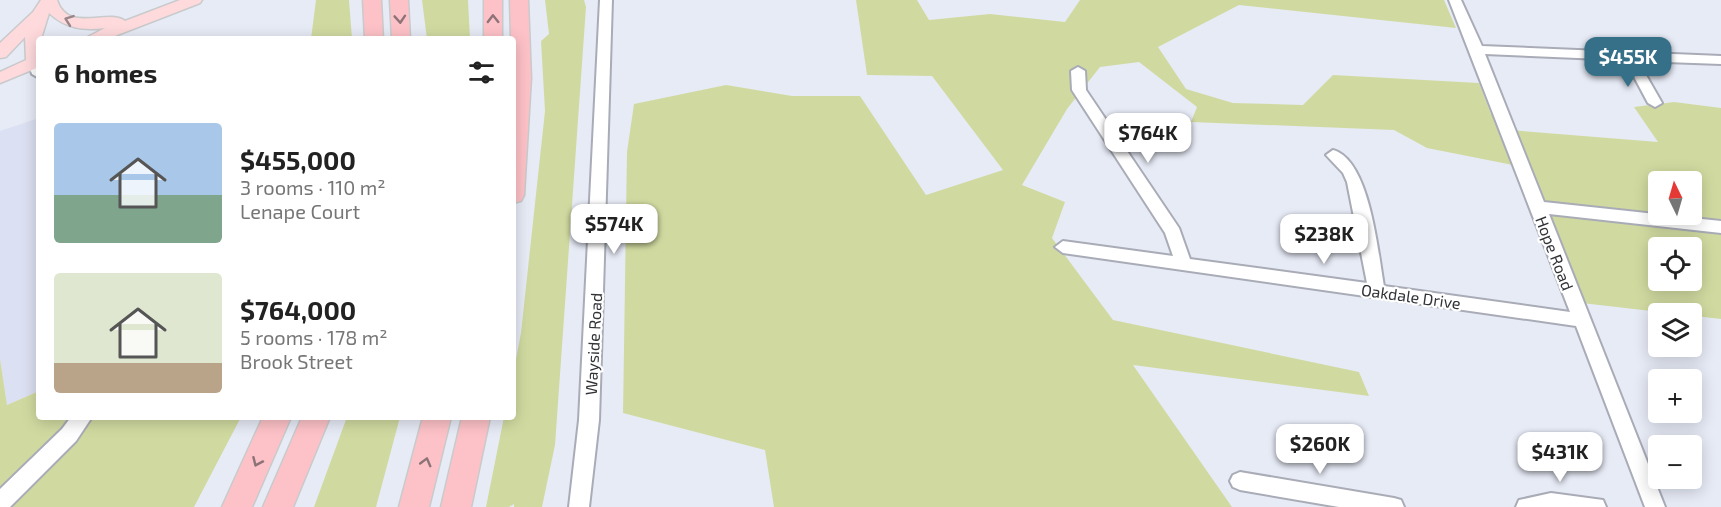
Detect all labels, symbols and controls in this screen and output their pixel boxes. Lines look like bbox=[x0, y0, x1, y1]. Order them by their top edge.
one-way arrow bbox=[65, 15, 75, 28]
one-way arrow bbox=[394, 15, 407, 24]
one-way arrow bbox=[487, 15, 499, 24]
pin: $455K bbox=[1586, 37, 1670, 88]
text: $455K bbox=[1598, 44, 1658, 68]
icon: filters bbox=[465, 56, 498, 89]
text: 6 homes bbox=[54, 57, 157, 88]
pin: $764K bbox=[1106, 113, 1190, 164]
text: $764K bbox=[1118, 120, 1178, 144]
text: $455,000 bbox=[240, 144, 356, 175]
icon: home bbox=[102, 147, 174, 219]
north arrow bbox=[1648, 171, 1702, 225]
map controls bbox=[1648, 171, 1702, 489]
text: 3 rooms · 110 m² bbox=[240, 175, 386, 199]
text: Lenape Court bbox=[240, 199, 360, 223]
pin: $574K bbox=[572, 204, 656, 255]
text: $574K bbox=[585, 211, 643, 235]
street label: Hope Road bbox=[1532, 213, 1578, 293]
pin: $238K bbox=[1282, 214, 1366, 265]
text: $238K bbox=[1294, 221, 1354, 245]
button: locate bbox=[1648, 237, 1702, 291]
street label: Oakdale Drive bbox=[1360, 280, 1462, 312]
street label: Wayside Road bbox=[581, 292, 605, 396]
text: $764,000 bbox=[240, 294, 356, 325]
icon: home bbox=[102, 297, 174, 369]
button: layers bbox=[1648, 303, 1702, 357]
text: 5 rooms · 178 m² bbox=[240, 325, 388, 349]
text: Brook Street bbox=[240, 349, 353, 373]
button: + bbox=[1648, 369, 1702, 423]
pin: $260K bbox=[1278, 424, 1362, 475]
text: $260K bbox=[1290, 431, 1350, 455]
pin: $431K bbox=[1518, 432, 1602, 483]
button: − bbox=[1648, 435, 1702, 489]
text: $431K bbox=[1532, 439, 1589, 463]
one-way arrow bbox=[253, 456, 265, 467]
one-way arrow bbox=[418, 457, 431, 467]

